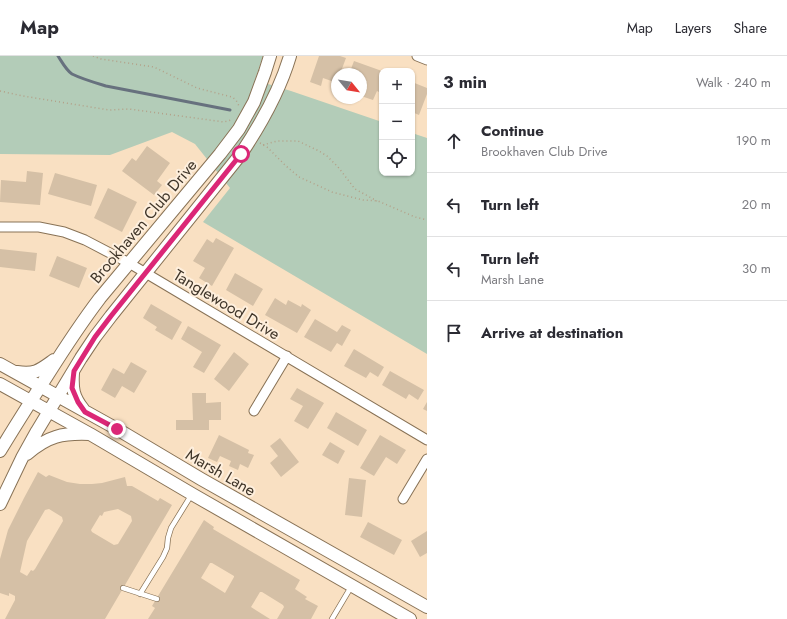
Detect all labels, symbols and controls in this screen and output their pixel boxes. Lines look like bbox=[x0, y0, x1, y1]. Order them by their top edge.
text: Map bbox=[20, 14, 59, 41]
text: Map bbox=[627, 18, 653, 38]
text: Layers bbox=[675, 18, 711, 38]
text: Share bbox=[733, 18, 767, 38]
north arrow bbox=[331, 68, 367, 104]
map controls bbox=[379, 68, 415, 176]
button: + bbox=[379, 68, 415, 104]
text: 3 min bbox=[443, 70, 487, 94]
text: Walk · 240 m bbox=[696, 73, 771, 92]
button: − bbox=[379, 104, 415, 140]
text: Continue bbox=[481, 120, 544, 142]
icon: ahead bbox=[443, 130, 465, 152]
text: 190 m bbox=[736, 131, 771, 150]
button: locate bbox=[379, 140, 415, 176]
text: Brookhaven Club Drive bbox=[481, 142, 607, 161]
route start bbox=[232, 145, 250, 163]
street label: Brookhaven Club Drive bbox=[85, 154, 202, 288]
icon: left bbox=[443, 194, 465, 216]
text: Turn left bbox=[481, 194, 539, 216]
text: 20 m bbox=[742, 195, 771, 214]
text: Turn left bbox=[481, 248, 539, 270]
icon: left bbox=[443, 258, 465, 280]
text: 30 m bbox=[742, 259, 771, 278]
street label: Tanglewood Drive bbox=[169, 264, 284, 345]
text: Marsh Lane bbox=[481, 270, 544, 289]
icon: arrive bbox=[443, 322, 465, 344]
text: Arrive at destination bbox=[481, 322, 623, 344]
route end bbox=[108, 420, 126, 438]
street label: Marsh Lane bbox=[182, 443, 260, 502]

